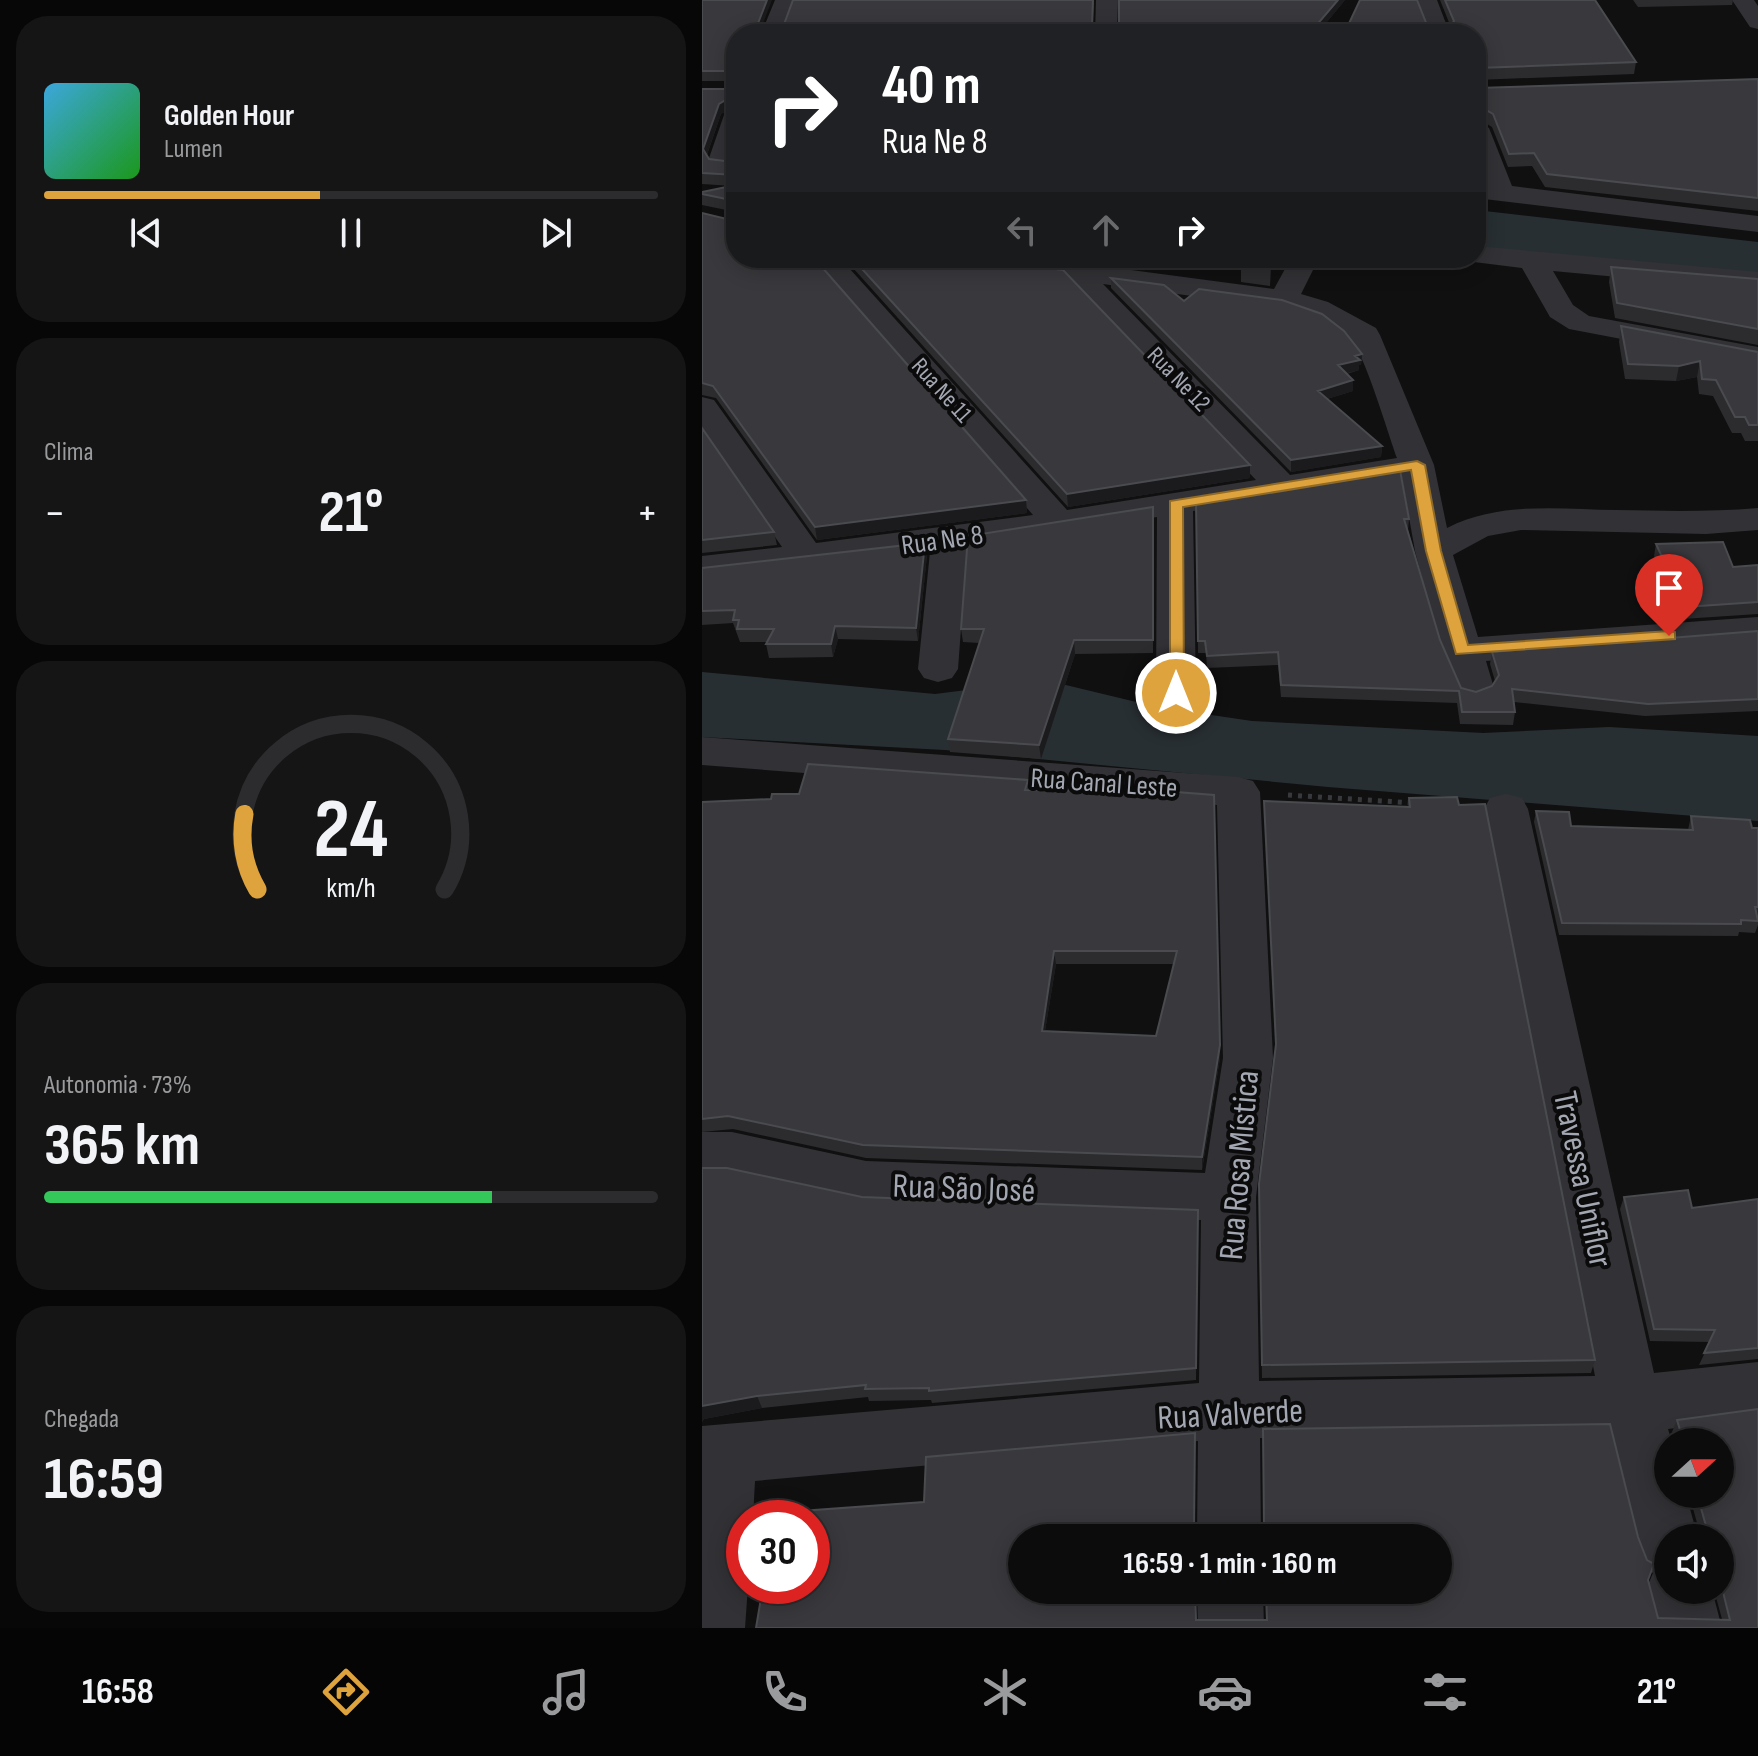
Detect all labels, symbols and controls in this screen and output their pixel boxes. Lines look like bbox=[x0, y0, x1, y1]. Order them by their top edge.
text: 40 m bbox=[882, 53, 981, 120]
icon: right bbox=[750, 56, 854, 160]
text: Golden Hour bbox=[164, 98, 294, 134]
text: Rua Ne 8 bbox=[882, 121, 988, 164]
text: Lumen bbox=[164, 134, 223, 165]
icon: left bbox=[1000, 208, 1044, 252]
icon: ahead bbox=[1084, 208, 1128, 252]
icon: right bbox=[1168, 208, 1212, 252]
icon: previous bbox=[124, 211, 168, 255]
icon: pause bbox=[329, 211, 373, 255]
icon: next bbox=[534, 211, 578, 255]
street label: Rua Ne 12 bbox=[1141, 341, 1216, 418]
street label: Rua Ne 11 bbox=[905, 352, 978, 429]
text: Clima bbox=[44, 437, 94, 468]
text: 21° bbox=[318, 477, 384, 549]
text: − bbox=[44, 487, 66, 540]
text: + bbox=[636, 487, 658, 540]
street label: Rua Ne 8 bbox=[899, 518, 985, 563]
pin bbox=[1635, 554, 1703, 636]
icon: arrive bbox=[1647, 566, 1691, 610]
position arrow bbox=[1134, 651, 1218, 735]
street label: Rua Canal Leste bbox=[1029, 762, 1178, 805]
text: 24 bbox=[314, 781, 388, 881]
text: km/h bbox=[326, 871, 376, 906]
street label: Rua Rosa Mística bbox=[1211, 1069, 1268, 1262]
text: Autonomia · 73% bbox=[44, 1070, 192, 1101]
street label: Travessa Uniflor bbox=[1544, 1088, 1621, 1271]
text: 365 km bbox=[44, 1110, 200, 1182]
street label: Rua São José bbox=[892, 1166, 1036, 1211]
street label: Rua Valverde bbox=[1156, 1390, 1304, 1439]
text: Chegada bbox=[44, 1404, 119, 1435]
north arrow bbox=[1654, 1428, 1734, 1508]
map controls bbox=[1654, 1428, 1734, 1604]
text: 16:59 bbox=[44, 1444, 164, 1516]
speed limit sign: 30 bbox=[726, 1500, 830, 1604]
button: sound bbox=[1654, 1524, 1734, 1604]
text: 16:59 · 1 min · 160 m bbox=[1123, 1546, 1337, 1582]
icon: directions bbox=[318, 1664, 374, 1720]
icon: music bbox=[538, 1664, 594, 1720]
icon: phone bbox=[757, 1664, 813, 1720]
icon: climate bbox=[977, 1664, 1033, 1720]
icon: car bbox=[1197, 1664, 1253, 1720]
icon: filters bbox=[1417, 1664, 1473, 1720]
text: 16:58 bbox=[82, 1671, 154, 1714]
text: 21° bbox=[1637, 1671, 1676, 1714]

